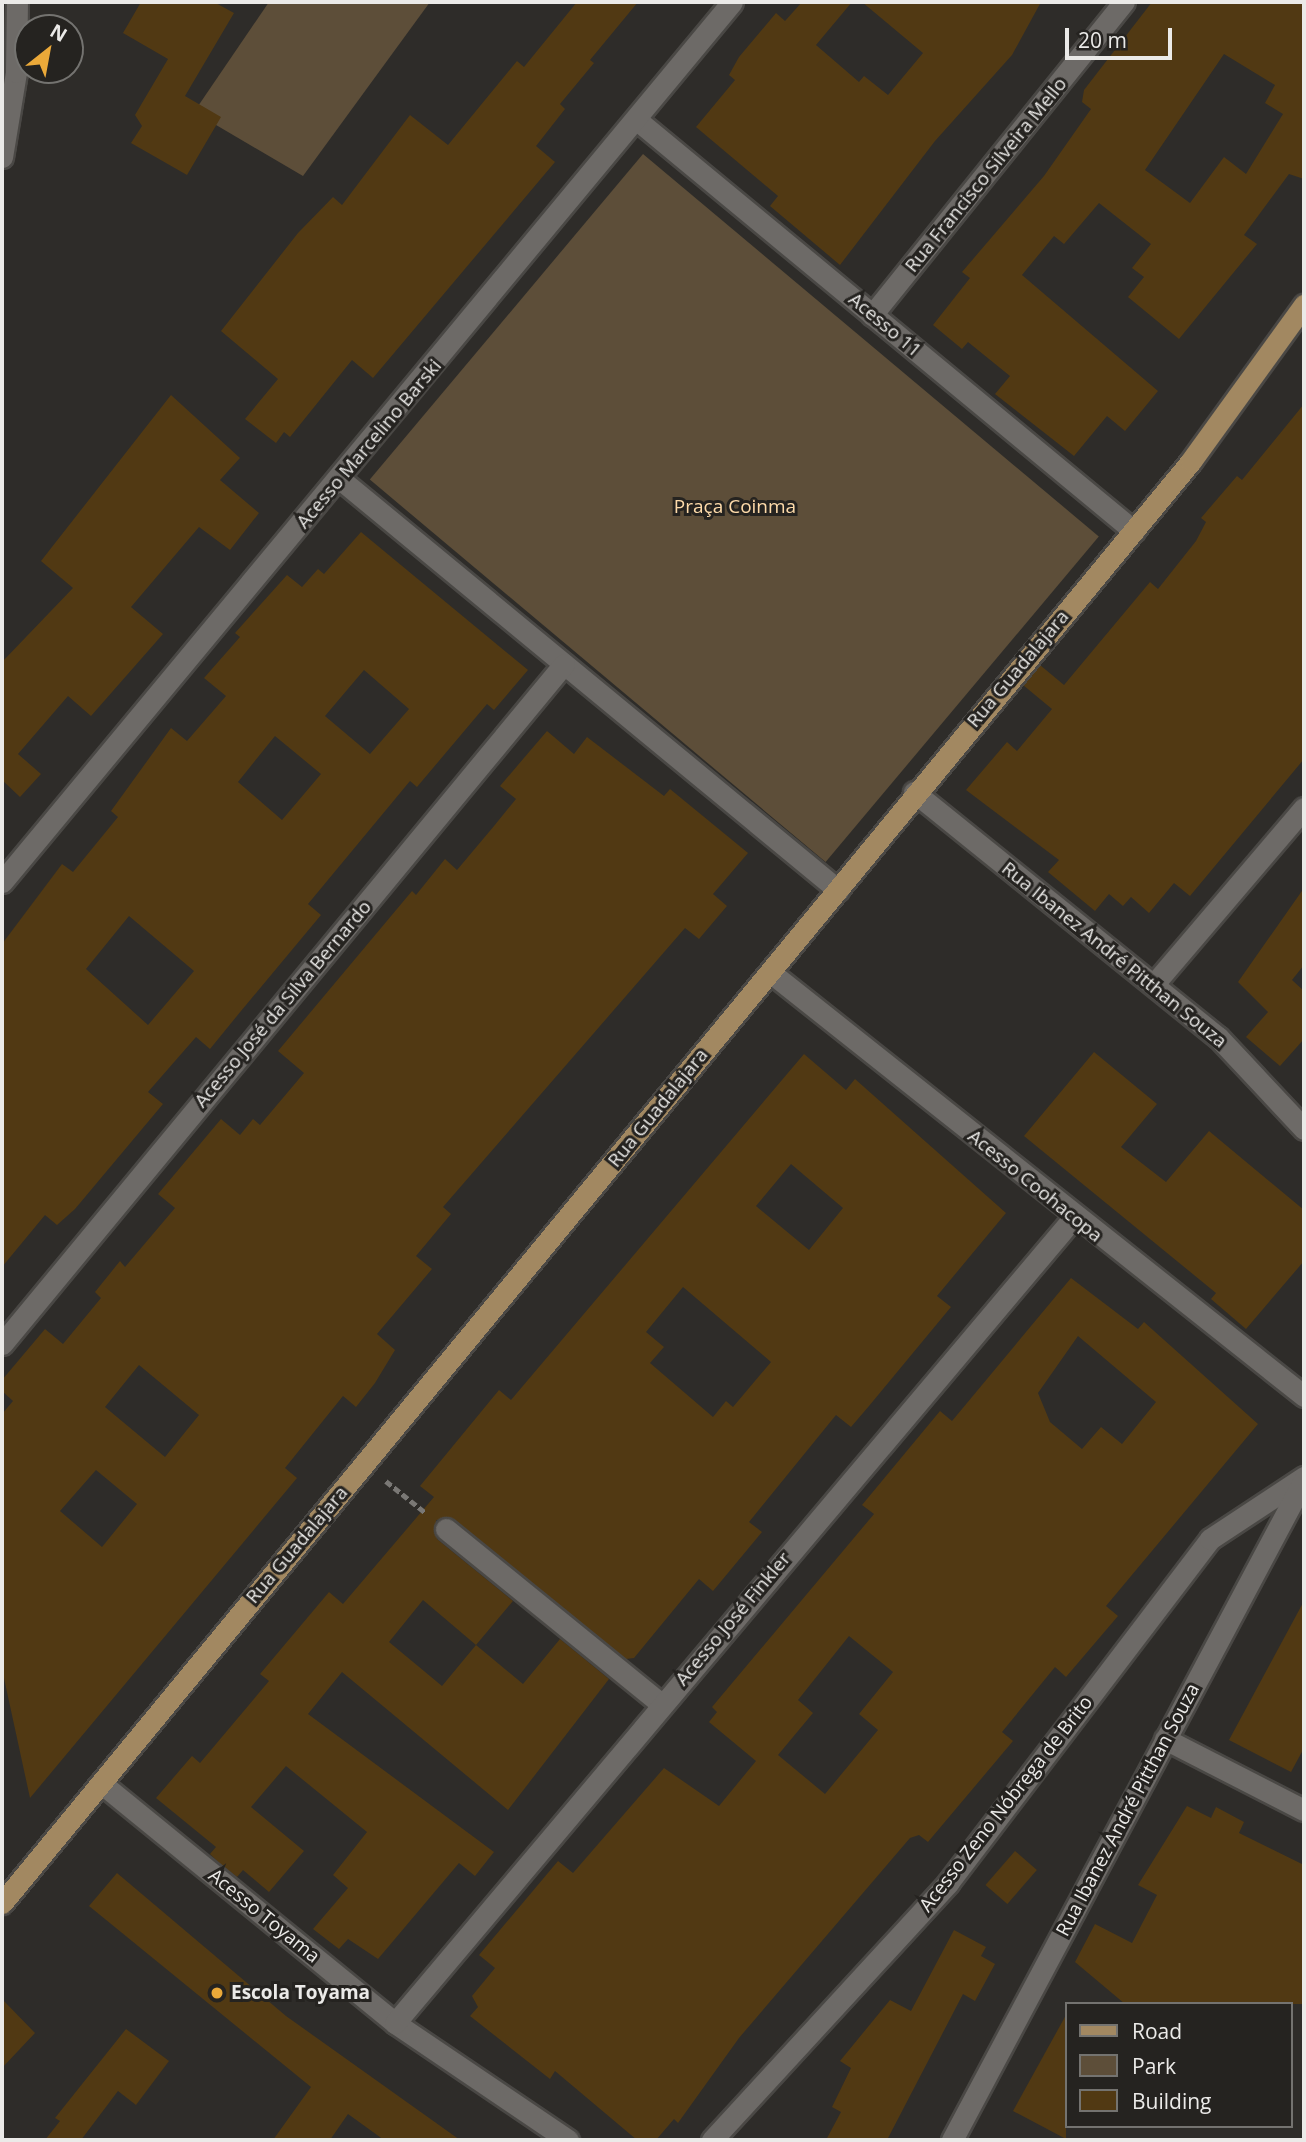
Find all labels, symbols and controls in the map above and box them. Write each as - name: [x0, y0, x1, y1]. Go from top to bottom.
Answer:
- north arrow: [14, 14, 84, 84]
- scale bar: [1068, 14, 1175, 58]
- text: N: [45, 18, 72, 48]
- text: 20 m: [1078, 26, 1127, 54]
- street label: Rua Francisco Silveira Mello: [900, 73, 1072, 277]
- street label: Acesso 11: [844, 288, 926, 362]
- street label: Acesso Marcelino Barski: [292, 355, 446, 533]
- park label: Praça Coinma: [674, 496, 796, 518]
- street label: Rua Guadalajara: [962, 606, 1074, 732]
- street label: Rua Ibanez André Pitthan Souza: [997, 857, 1231, 1053]
- street label: Acesso José da Silva Bernardo: [190, 896, 376, 1112]
- street label: Rua Guadalajara: [603, 1044, 713, 1172]
- street label: Acesso Coohacopa: [963, 1125, 1107, 1247]
- street label: Rua Guadalajara: [241, 1482, 353, 1608]
- street label: Acesso José Finkler: [671, 1548, 795, 1690]
- street label: Rua Ibanez André Pitthan Souza: [1052, 1680, 1204, 1940]
- street label: Acesso Zeno Nóbrega de Brito: [915, 1692, 1097, 1916]
- street label: Acesso Toyama: [204, 1864, 324, 1968]
- place label: Escola Toyama: [231, 1982, 370, 2004]
- marker: Escola Toyama: [209, 1985, 225, 2001]
- legend: [1064, 2002, 1292, 2128]
- text: Road: [1132, 2017, 1182, 2045]
- text: Park: [1132, 2052, 1176, 2080]
- text: Building: [1132, 2087, 1211, 2115]

